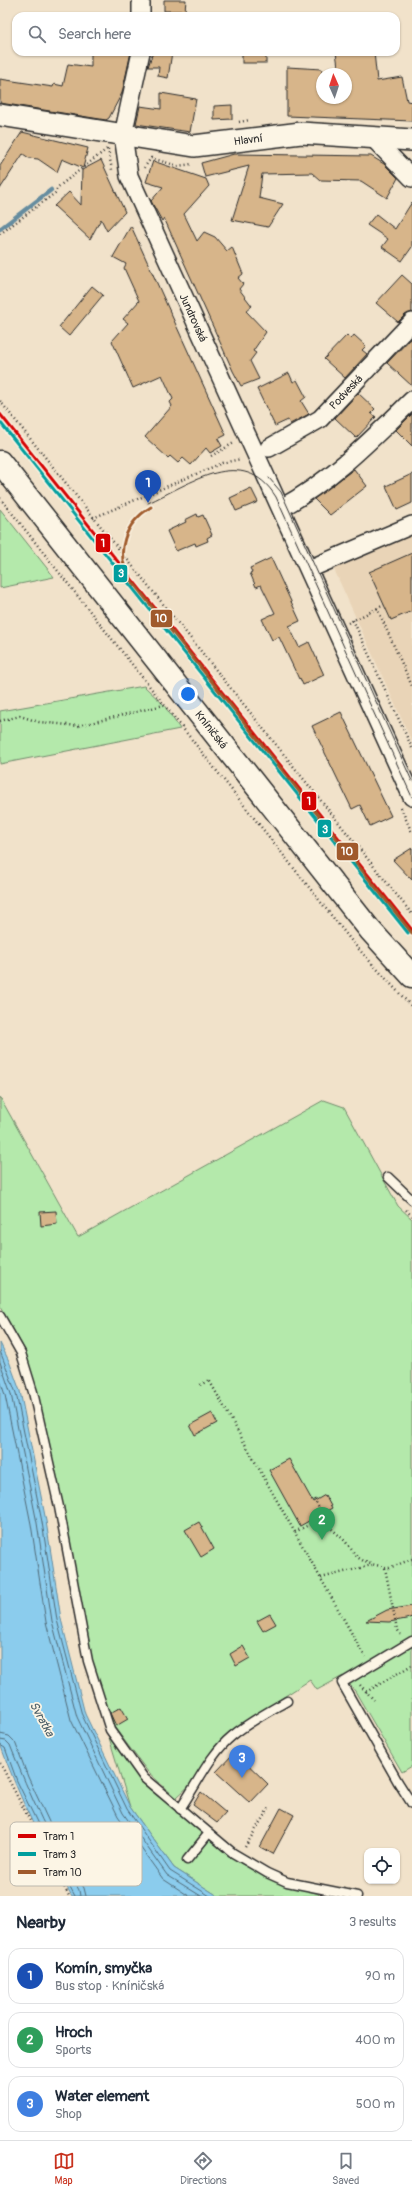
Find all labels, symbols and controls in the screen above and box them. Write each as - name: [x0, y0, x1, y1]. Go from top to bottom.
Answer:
- search box: [12, 12, 400, 56]
- icon: search: [26, 23, 48, 45]
- text: Search here: [58, 25, 131, 44]
- north arrow: [316, 68, 352, 104]
- street label: Hlavní: [233, 132, 263, 148]
- street label: Jundrovská: [176, 292, 210, 344]
- street label: Podveská: [327, 372, 365, 412]
- pin: 1: [135, 470, 161, 503]
- line badge: 1: [95, 533, 111, 553]
- text: 1: [101, 537, 105, 550]
- line badge: 3: [113, 564, 128, 583]
- text: 3: [118, 567, 124, 580]
- line badge: 10: [150, 609, 173, 628]
- text: 10: [155, 612, 167, 625]
- your location: [178, 684, 198, 704]
- street label: Kníničská: [192, 708, 230, 751]
- line badge: 1: [301, 791, 317, 811]
- text: 1: [307, 795, 311, 808]
- line badge: 3: [317, 819, 332, 838]
- text: 3: [322, 823, 328, 836]
- line badge: 10: [336, 842, 359, 861]
- text: 10: [341, 845, 353, 858]
- pin: 2: [309, 1507, 335, 1540]
- water label: Svratka: [26, 1699, 58, 1740]
- pin: 3: [229, 1745, 255, 1778]
- legend: [10, 1822, 142, 1886]
- text: Tram 1: [43, 1830, 74, 1843]
- text: Tram 3: [43, 1848, 76, 1861]
- map controls: [364, 1848, 400, 1884]
- button: locate: [364, 1848, 400, 1884]
- text: Tram 10: [43, 1866, 82, 1879]
- text: Nearby: [16, 1912, 65, 1933]
- text: 3 results: [349, 1914, 396, 1930]
- text: Komín, smyčka: [55, 1959, 152, 1978]
- text: 1: [27, 1968, 33, 1984]
- text: 90 m: [365, 1968, 395, 1984]
- text: Bus stop · Kníničská: [55, 1978, 164, 1994]
- text: Hroch: [55, 2023, 92, 2042]
- text: 2: [26, 2032, 34, 2048]
- text: 400 m: [355, 2032, 395, 2048]
- text: Sports: [55, 2042, 91, 2058]
- text: Water element: [55, 2087, 149, 2106]
- text: 3: [26, 2096, 34, 2112]
- text: 500 m: [356, 2096, 395, 2112]
- text: Shop: [55, 2106, 82, 2122]
- tab: Map: [53, 2150, 75, 2187]
- tab: Directions: [180, 2150, 227, 2187]
- tab: Saved: [332, 2150, 359, 2187]

